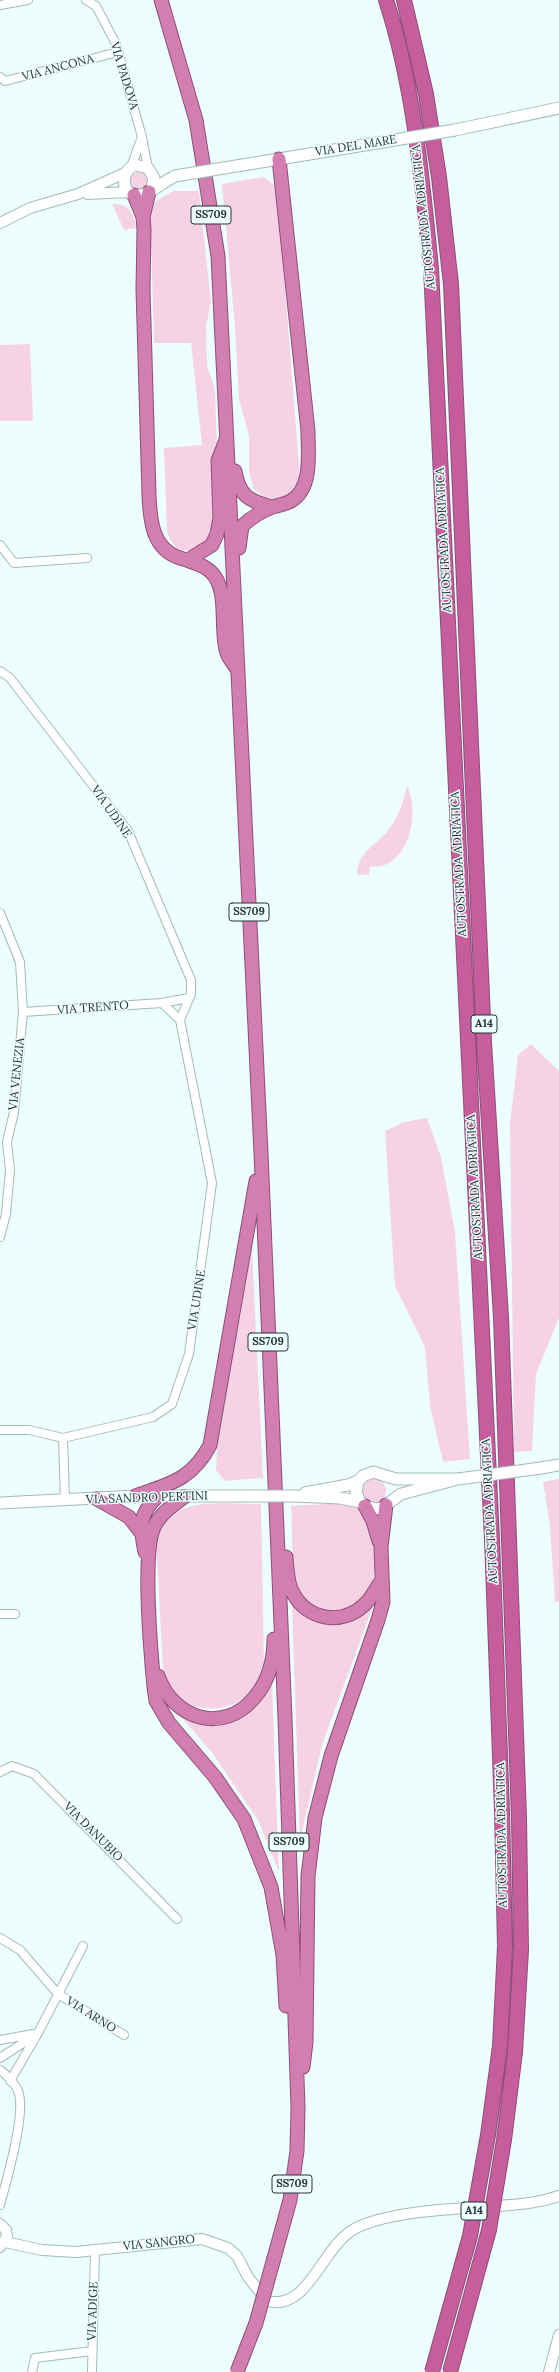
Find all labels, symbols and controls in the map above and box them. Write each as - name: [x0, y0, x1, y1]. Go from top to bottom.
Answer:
- street label: VIA PADOVA: [107, 40, 141, 112]
- street label: VIA ANCONA: [21, 52, 95, 84]
- street label: VIA DEL MARE: [314, 132, 398, 160]
- street label: AUTOSTRADA ADRIATICA: [409, 144, 439, 290]
- road number: SS709: [191, 206, 231, 224]
- street label: AUTOSTRADA ADRIATICA: [433, 467, 455, 613]
- street label: VIA UDINE: [88, 783, 134, 841]
- street label: AUTOSTRADA ADRIATICA: [448, 791, 470, 937]
- road number: SS709: [229, 903, 269, 921]
- street label: VIA TRENTO: [57, 998, 129, 1018]
- road number: A14: [471, 1015, 497, 1033]
- street label: VIA VENEZIA: [6, 1037, 28, 1111]
- street label: AUTOSTRADA ADRIATICA: [464, 1114, 486, 1260]
- street label: VIA UDINE: [185, 1269, 209, 1331]
- road number: SS709: [248, 1333, 288, 1351]
- street label: AUTOSTRADA ADRIATICA: [479, 1438, 501, 1584]
- street label: VIA SANDRO PERTINI: [86, 1489, 208, 1507]
- street label: AUTOSTRADA ADRIATICA: [494, 1762, 510, 1908]
- street label: VIA DANUBIO: [60, 1799, 126, 1865]
- road number: SS709: [269, 1833, 309, 1851]
- street label: VIA ARNO: [63, 1994, 119, 2036]
- road number: SS709: [272, 2175, 312, 2193]
- road number: A14: [461, 2202, 487, 2220]
- street label: VIA SANGRO: [122, 2232, 196, 2254]
- street label: VIA ADIGE: [85, 2281, 101, 2341]

